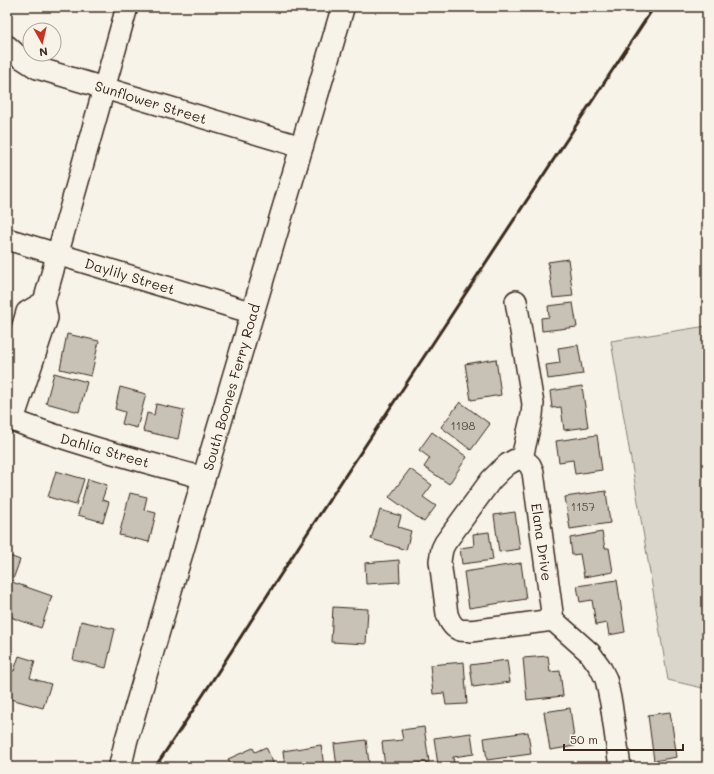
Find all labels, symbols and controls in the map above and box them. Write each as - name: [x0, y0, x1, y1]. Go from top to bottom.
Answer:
- north arrow: [22, 22, 62, 62]
- text: N: [38, 44, 49, 60]
- street label: Sunflower Street: [93, 76, 209, 128]
- street label: Daylily Street: [83, 253, 177, 299]
- street label: South Boones Ferry Road: [198, 301, 264, 473]
- house number: 1198: [450, 417, 476, 433]
- street label: Dahlia Street: [58, 428, 152, 472]
- house number: 1157: [571, 498, 596, 514]
- street label: Elana Drive: [527, 502, 557, 582]
- scale bar: [564, 726, 683, 752]
- text: 50 m: [570, 731, 598, 747]

